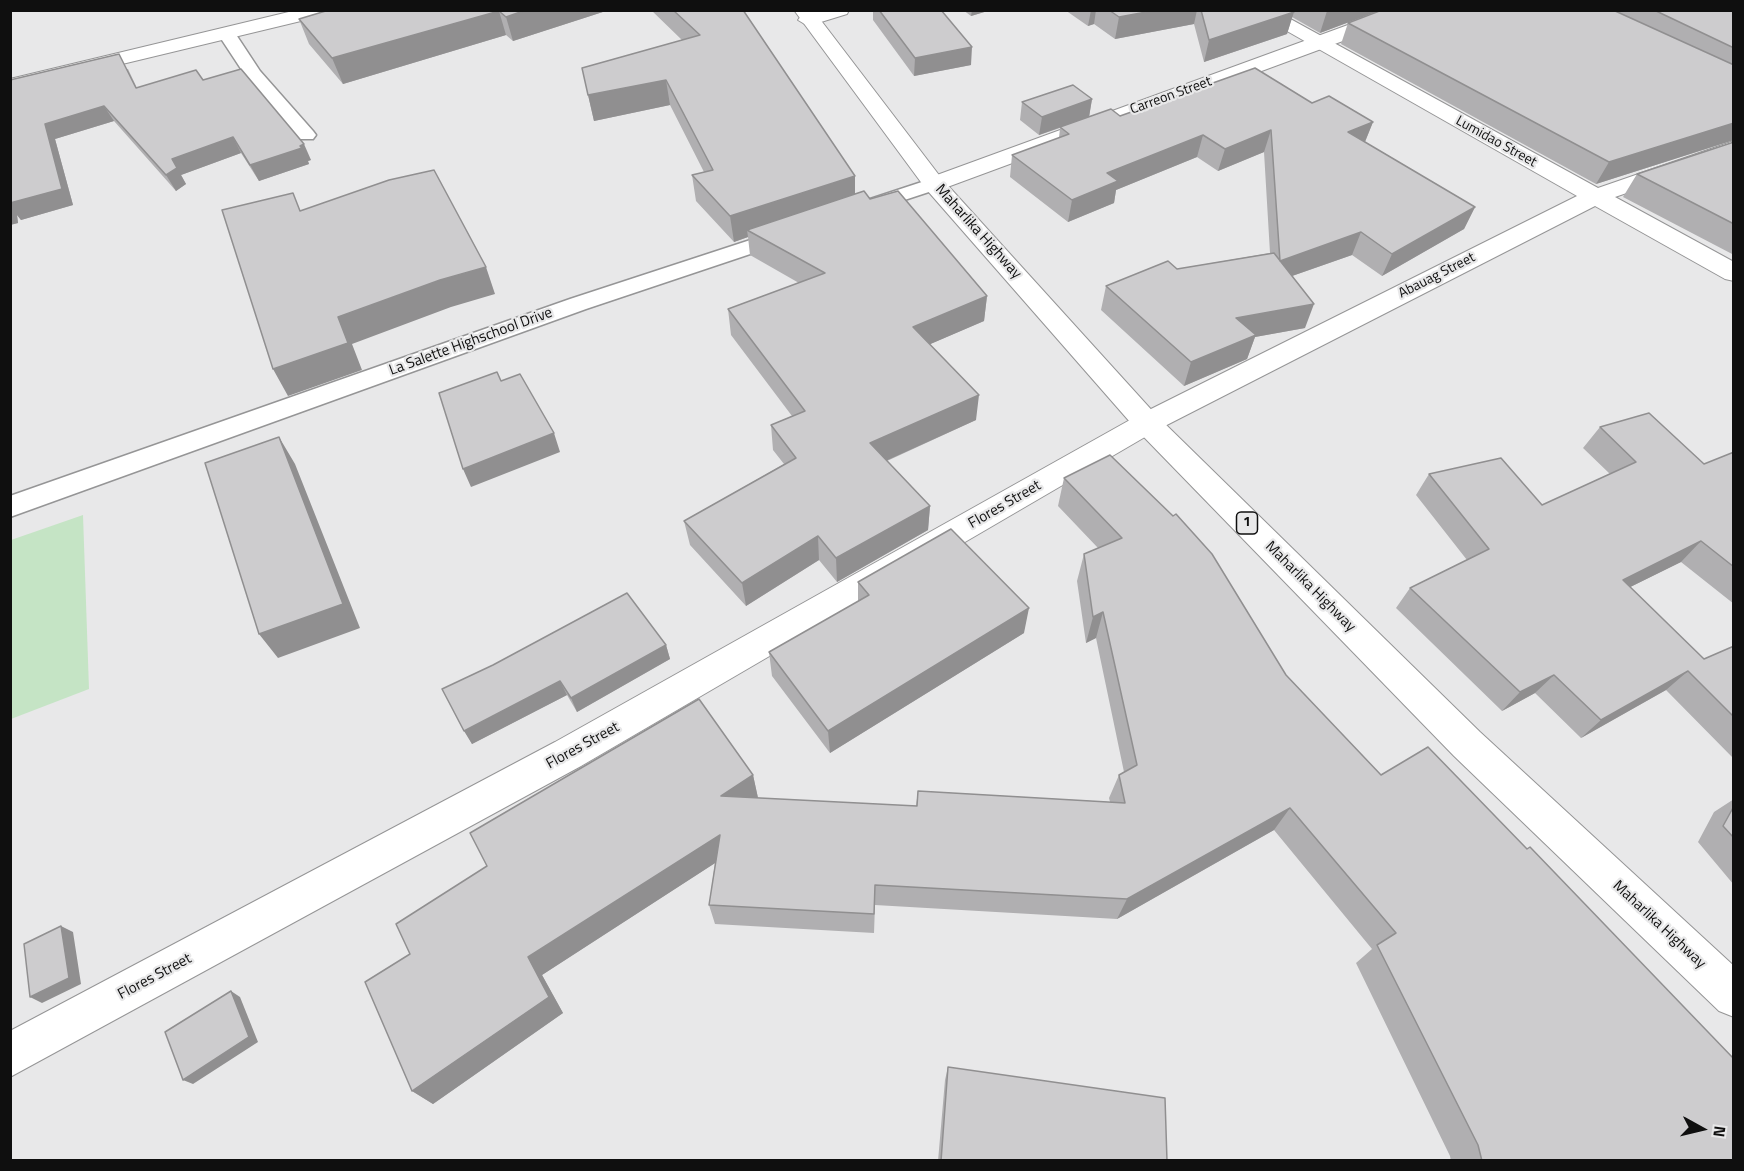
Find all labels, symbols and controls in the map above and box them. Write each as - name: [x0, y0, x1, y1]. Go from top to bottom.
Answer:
- street label: Carreon Street: [1128, 74, 1214, 118]
- street label: Lumidao Street: [1453, 113, 1539, 171]
- street label: Maharlika Highway: [931, 181, 1025, 283]
- street label: Abauag Street: [1396, 250, 1478, 302]
- street label: La Salette Highschool Drive: [387, 304, 555, 380]
- street label: Flores Street: [965, 477, 1045, 533]
- road number: 1: [1236, 512, 1258, 534]
- street label: Maharlika Highway: [1261, 538, 1359, 636]
- street label: Flores Street: [543, 719, 623, 773]
- street label: Maharlika Highway: [1609, 877, 1709, 973]
- street label: Flores Street: [115, 950, 195, 1004]
- north arrow: [1672, 1099, 1732, 1159]
- text: N: [1707, 1124, 1732, 1139]

